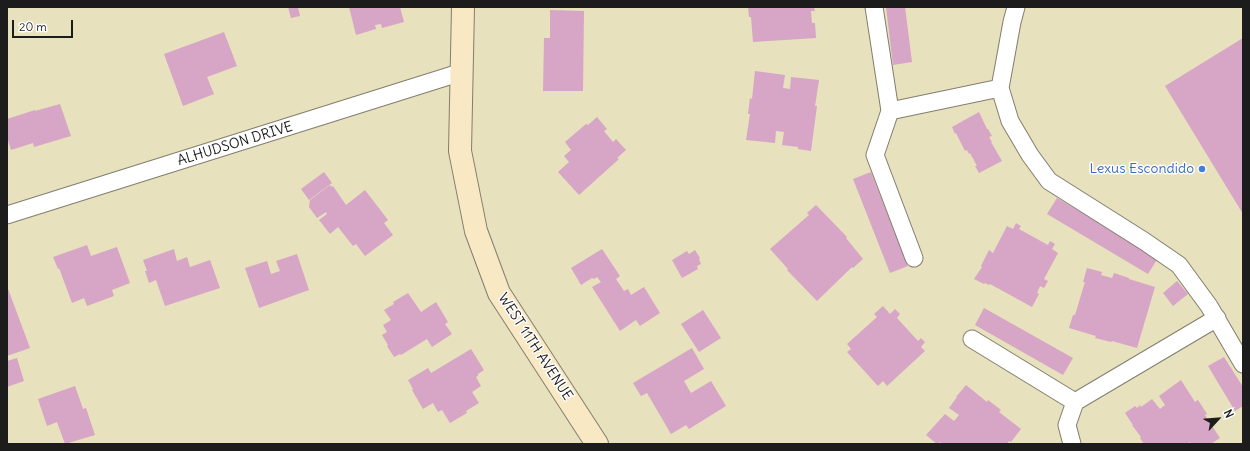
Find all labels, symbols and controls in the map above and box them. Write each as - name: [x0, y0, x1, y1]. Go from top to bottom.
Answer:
- scale bar: [14, 12, 75, 38]
- text: 20 m: [19, 19, 47, 34]
- street label: ALHUDSON DRIVE: [175, 118, 295, 170]
- place label: Lexus Escondido: [1090, 161, 1194, 177]
- marker: Lexus Escondido: [1197, 164, 1207, 174]
- street label: WEST 11TH AVENUE: [494, 290, 576, 404]
- north arrow: [1198, 399, 1238, 439]
- text: N: [1221, 407, 1237, 420]

